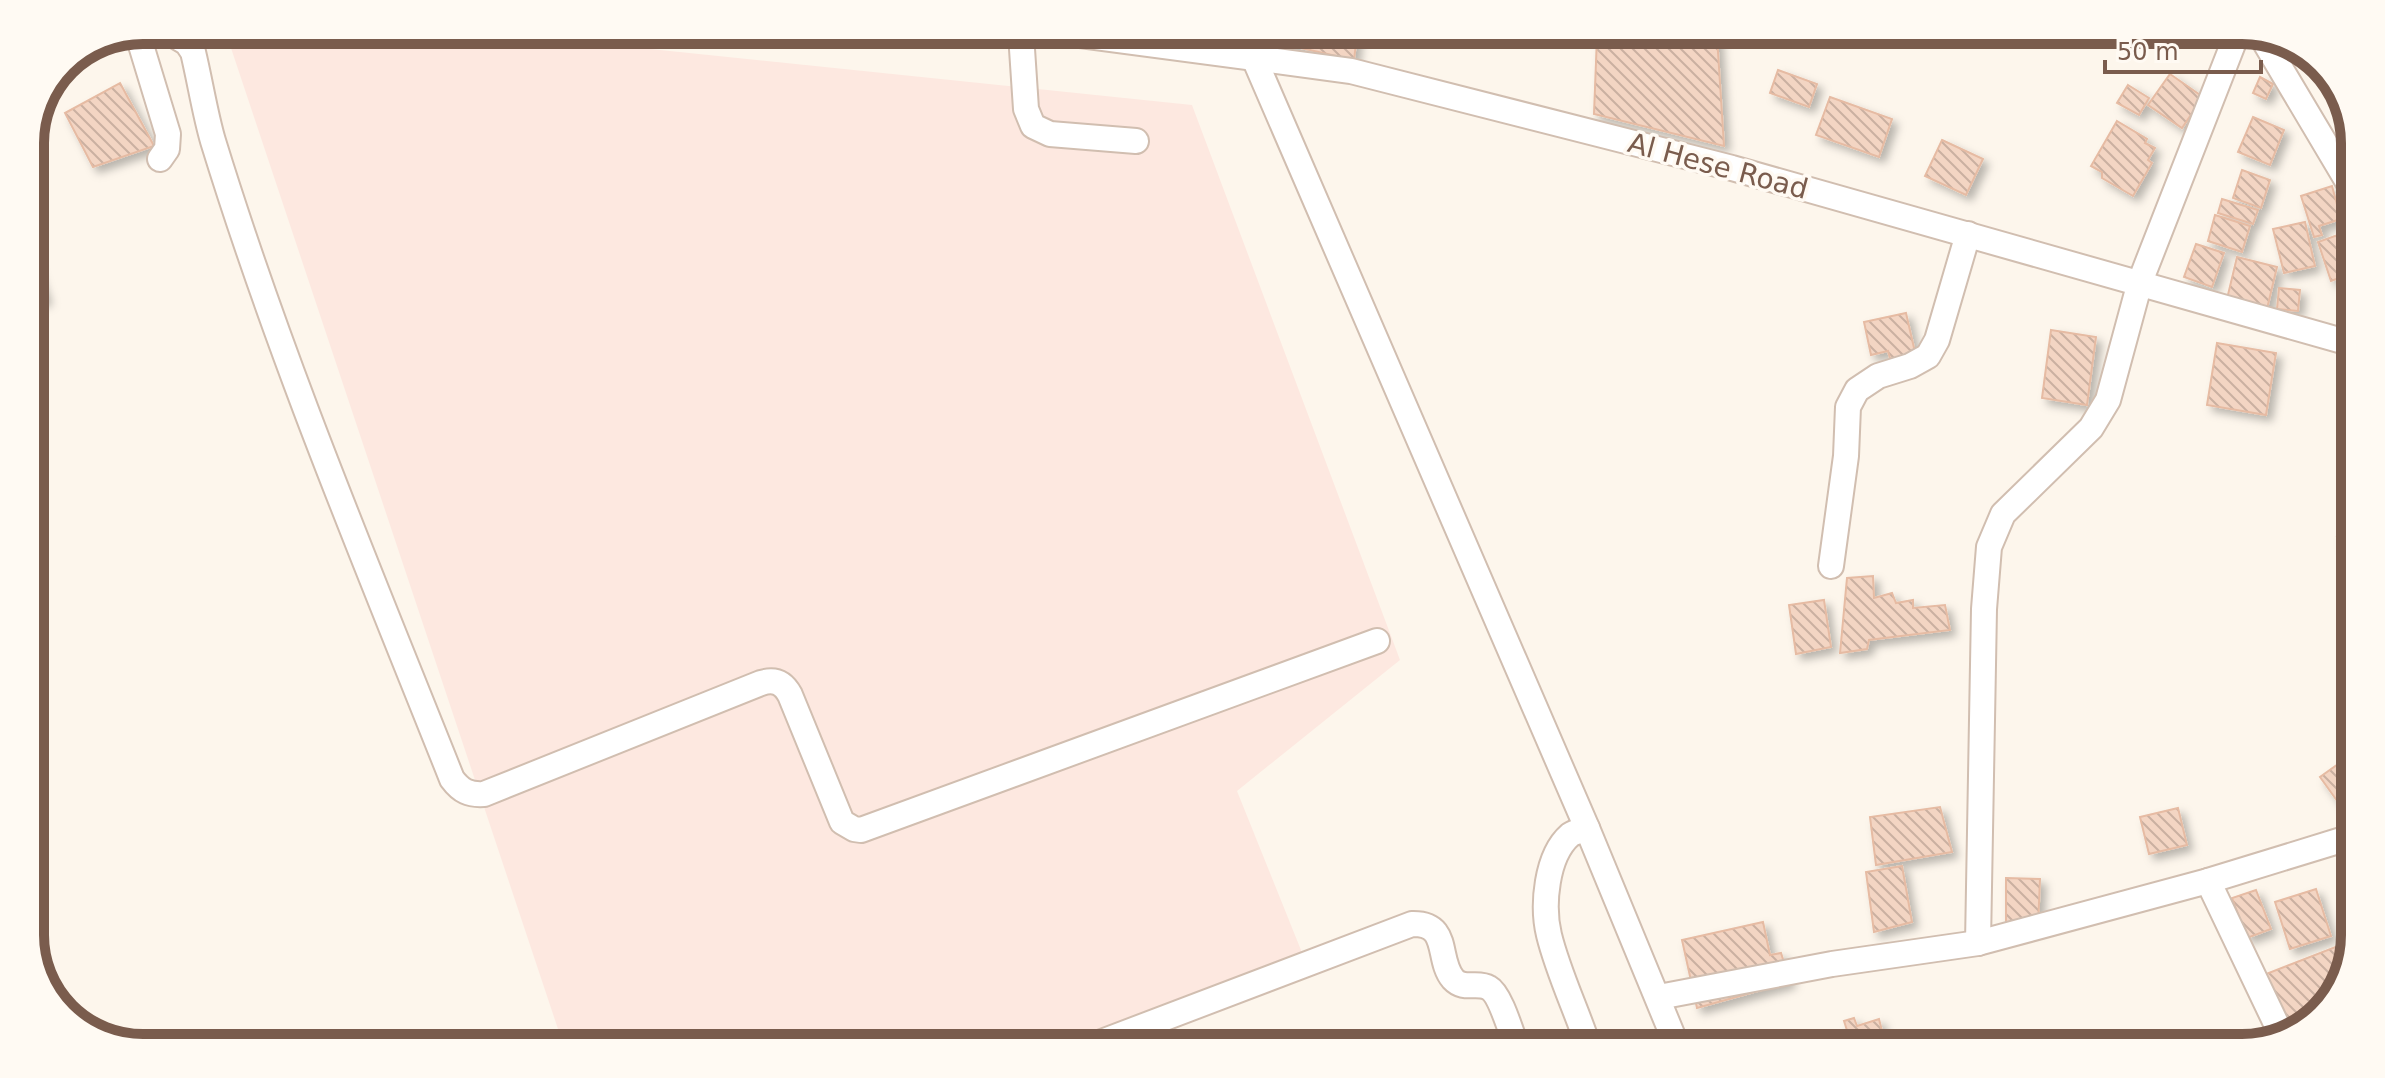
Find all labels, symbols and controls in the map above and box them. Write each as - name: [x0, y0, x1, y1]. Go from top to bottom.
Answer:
- scale bar: [2105, 24, 2261, 74]
- text: 50 m: [2117, 38, 2179, 66]
- street label: Al Hese Road: [1624, 126, 1812, 206]

